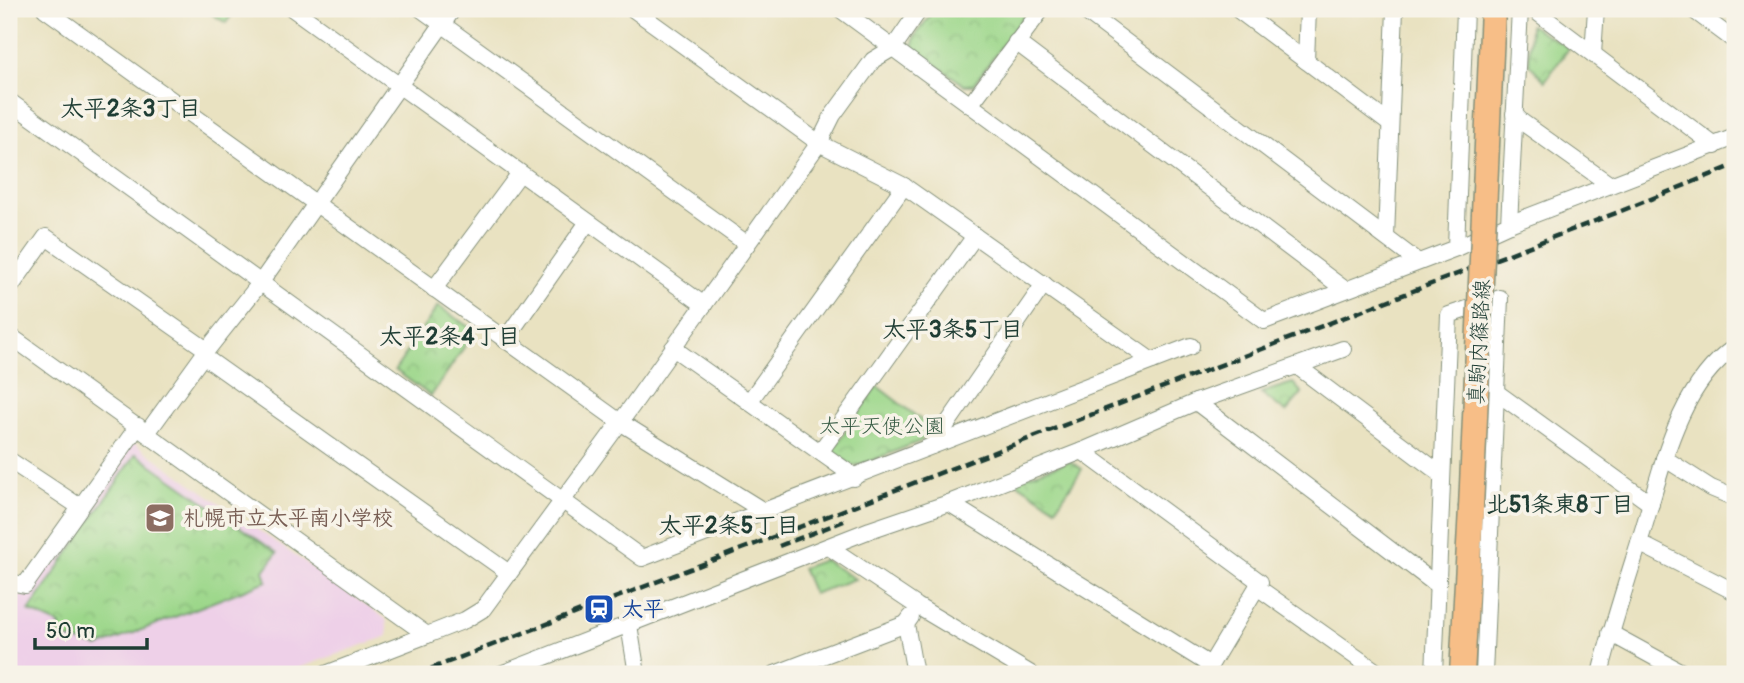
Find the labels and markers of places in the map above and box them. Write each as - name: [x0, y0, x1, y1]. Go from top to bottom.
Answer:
- school or university icon: 札幌市立太平南小学校: [143, 501, 177, 535]
- place label: 札幌市立太平南小学校: [183, 505, 393, 532]
- station icon: 太平: [582, 592, 616, 626]
- place label: 太平: [622, 596, 664, 623]

